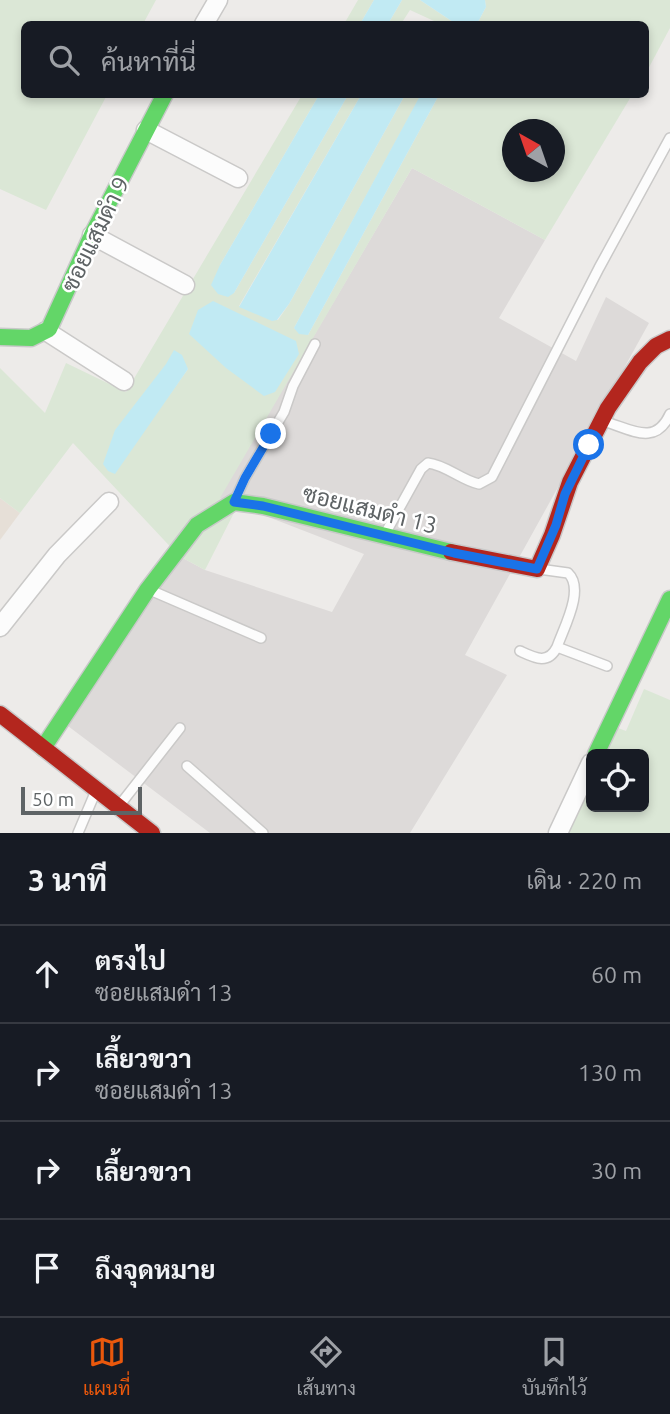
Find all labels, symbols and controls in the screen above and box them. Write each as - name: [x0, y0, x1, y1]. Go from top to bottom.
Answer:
- search box: [21, 21, 649, 98]
- icon: search: [45, 41, 83, 79]
- text: ค้นหาที่นี่: [101, 47, 196, 76]
- north arrow: [502, 119, 565, 182]
- street label: ซอยแสมดำ 9: [56, 172, 134, 295]
- route end: [255, 418, 286, 449]
- route start: [573, 429, 604, 460]
- street label: ซอยแสมดำ 13: [300, 479, 440, 538]
- map controls: [586, 749, 649, 812]
- button: locate: [586, 749, 649, 812]
- scale bar: [21, 784, 142, 816]
- text: 50 m: [32, 788, 74, 810]
- text: 3 นาที: [28, 863, 107, 897]
- text: เดิน · 220 m: [526, 868, 642, 893]
- text: ตรงไป: [95, 946, 166, 975]
- icon: ahead: [28, 955, 66, 993]
- text: 60 m: [591, 962, 642, 987]
- text: ซอยแสมดำ 13: [95, 980, 233, 1005]
- text: เลี้ยวขวา: [95, 1044, 192, 1073]
- icon: right: [28, 1053, 66, 1091]
- text: 130 m: [578, 1060, 642, 1085]
- text: ซอยแสมดำ 13: [95, 1078, 233, 1103]
- icon: right: [28, 1151, 66, 1189]
- text: เลี้ยวขวา: [95, 1157, 192, 1186]
- text: 30 m: [591, 1158, 642, 1183]
- icon: arrive: [28, 1249, 66, 1287]
- text: ถึงจุดหมาย: [95, 1255, 216, 1284]
- tab: แผนที่: [83, 1333, 130, 1399]
- tab: เส้นทาง: [297, 1333, 356, 1399]
- tab: บันทึกไว้: [522, 1333, 587, 1399]

